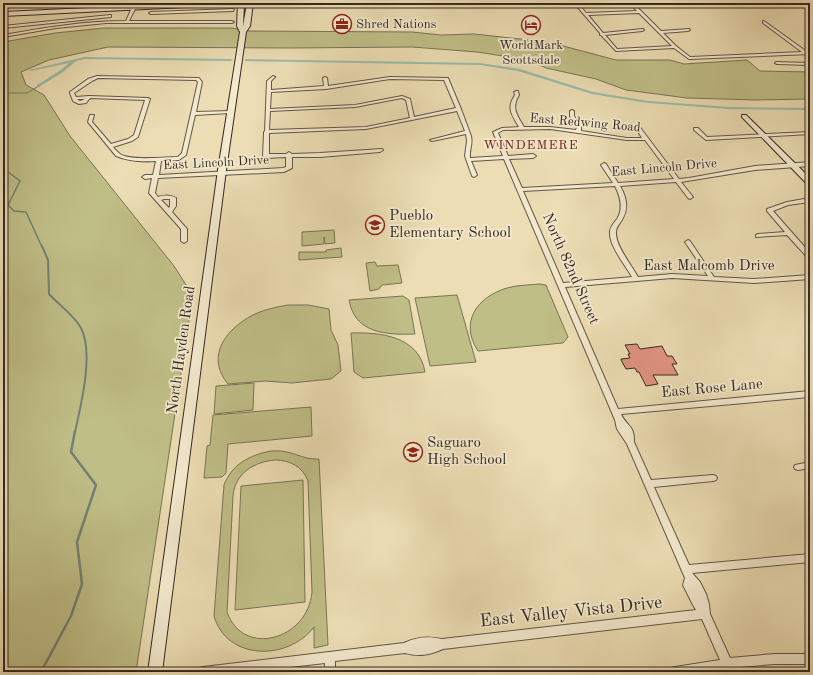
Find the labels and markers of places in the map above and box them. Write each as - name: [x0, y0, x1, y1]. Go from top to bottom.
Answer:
- office icon: Shred Nations: [331, 13, 353, 35]
- hotel icon: WorldMark Scottsdale: [520, 14, 542, 36]
- place label: Shred Nations: [356, 18, 437, 31]
- place label: WorldMark Scottsdale: [499, 39, 563, 67]
- place label: Pueblo Elementary School: [389, 209, 511, 241]
- school or university icon: Pueblo Elementary School: [364, 214, 386, 236]
- place label: Saguaro High School: [427, 436, 506, 468]
- school or university icon: Saguaro High School: [402, 441, 424, 463]

